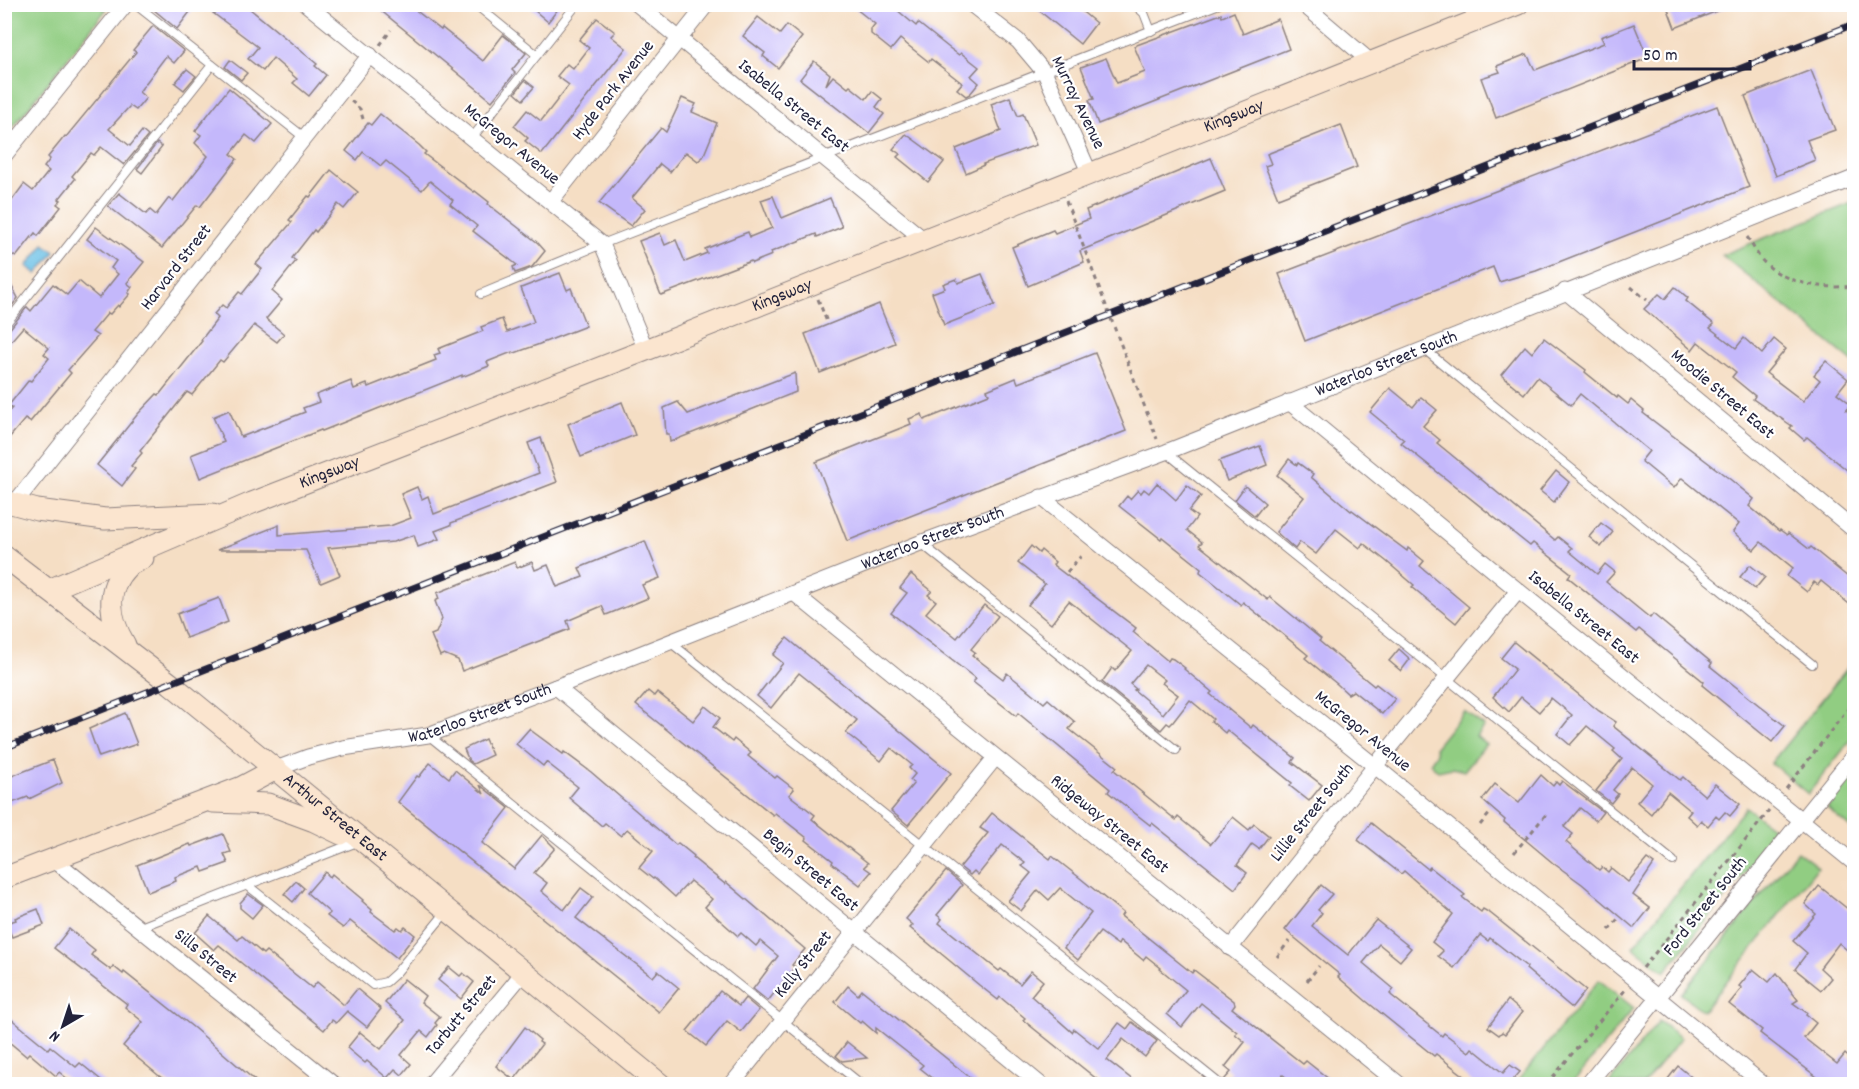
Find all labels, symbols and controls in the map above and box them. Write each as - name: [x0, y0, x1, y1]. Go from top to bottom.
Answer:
- scale bar: [1634, 33, 1750, 71]
- street label: Hyde Park Avenue: [567, 36, 661, 146]
- text: 50 m: [1643, 44, 1678, 69]
- street label: Murray Avenue: [1044, 52, 1110, 154]
- street label: Isabella Street East: [732, 54, 854, 160]
- street label: Kingsway: [1200, 93, 1268, 140]
- street label: McGregor Avenue: [458, 98, 565, 192]
- street label: Harvard Street: [135, 219, 219, 316]
- street label: Kingsway: [748, 273, 817, 319]
- street label: Waterloo Street South: [1312, 325, 1461, 404]
- street label: Moodie Street East: [1665, 344, 1780, 446]
- street label: Kingsway: [296, 450, 364, 496]
- street label: Waterloo Street South: [858, 500, 1008, 577]
- street label: Isabella Street East: [1522, 565, 1644, 671]
- street label: Waterloo Street South: [406, 677, 555, 750]
- street label: McGregor Avenue: [1309, 685, 1416, 779]
- street label: Lillie Street South: [1265, 758, 1361, 868]
- street label: Arthur Street East: [277, 768, 393, 869]
- street label: Ridgeway Street East: [1044, 769, 1174, 881]
- street label: Begin Street East: [756, 823, 864, 919]
- street label: Ford Street South: [1658, 852, 1754, 962]
- street label: Sills Street: [168, 924, 242, 991]
- street label: Kelly Street: [769, 926, 839, 1004]
- street label: Tarbutt Street: [421, 970, 504, 1062]
- north arrow: [33, 996, 93, 1056]
- text: N: [45, 1024, 65, 1047]

